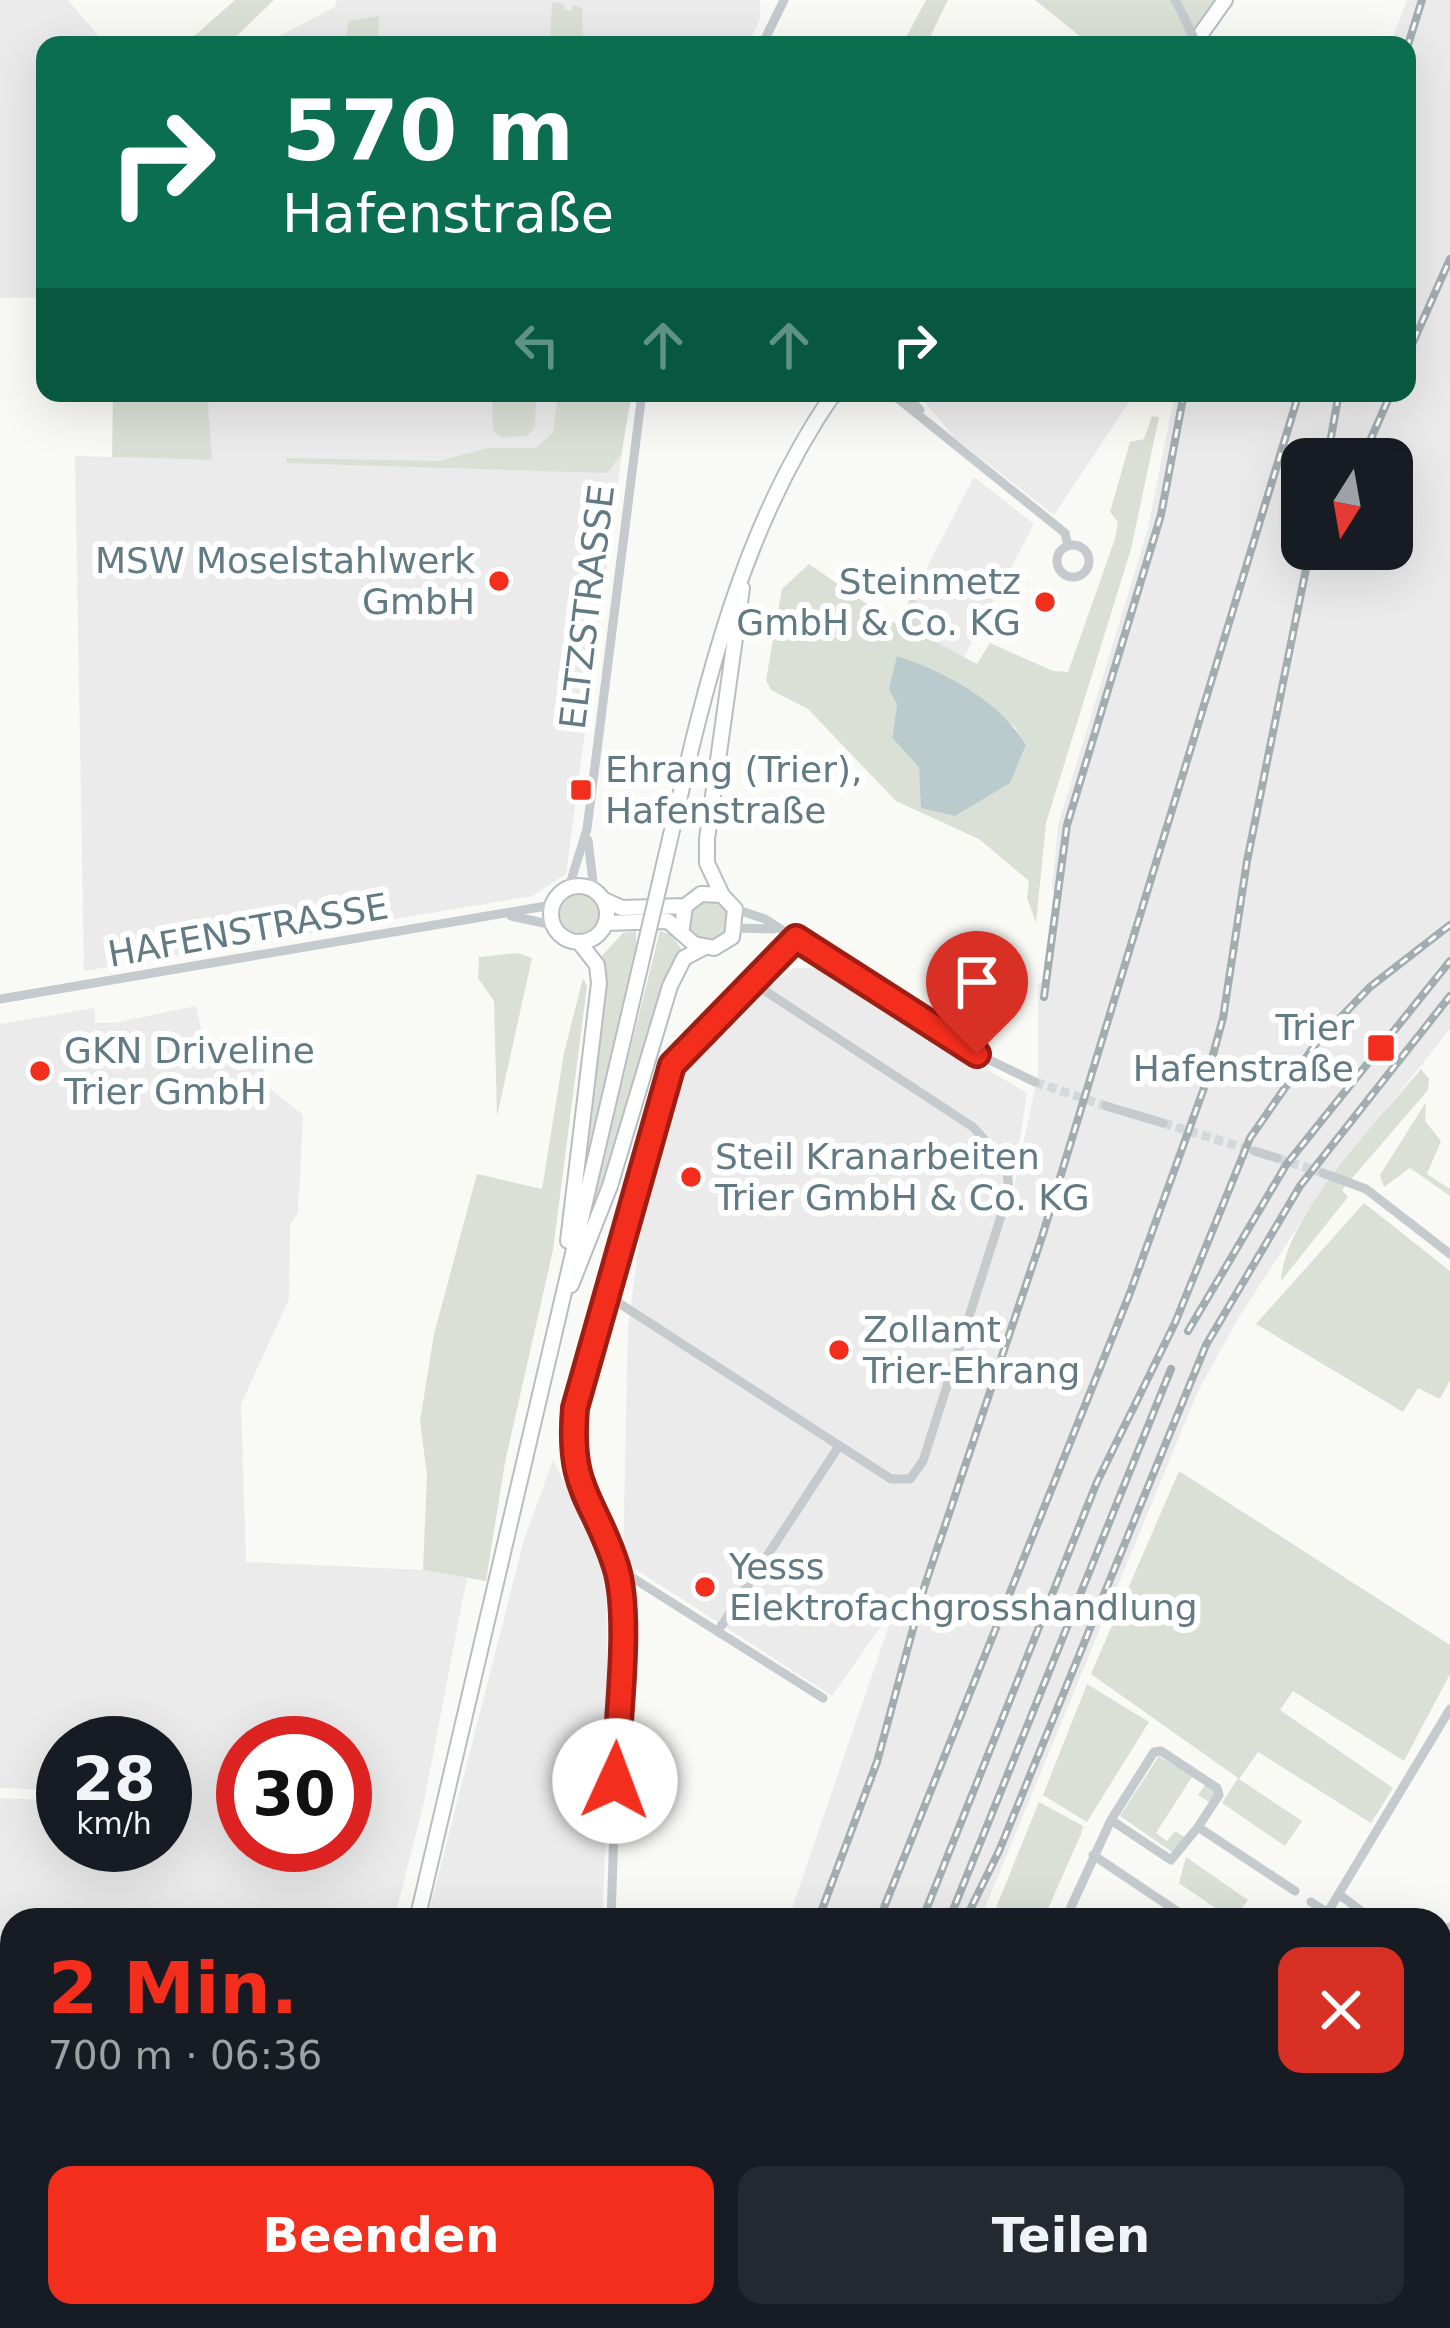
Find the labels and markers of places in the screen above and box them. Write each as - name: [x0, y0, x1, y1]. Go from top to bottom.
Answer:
- place label: MSW Moselstahlwerk GmbH: [95, 540, 475, 622]
- place label: Steinmetz GmbH & Co. KG: [736, 561, 1021, 643]
- marker: MSW Moselstahlwerk GmbH: [486, 568, 512, 594]
- marker: Steinmetz GmbH & Co. KG: [1032, 589, 1058, 615]
- place label: Ehrang (Trier), Hafenstraße: [605, 749, 863, 831]
- marker: Ehrang (Trier), Hafenstraße: [568, 777, 594, 803]
- pin: [926, 931, 1028, 1054]
- place label: Trier Hafenstraße: [1133, 1007, 1354, 1089]
- place label: GKN Driveline Trier GmbH: [63, 1030, 315, 1112]
- marker: Trier Hafenstraße: [1365, 1032, 1397, 1064]
- marker: GKN Driveline Trier GmbH: [27, 1058, 53, 1084]
- place label: Steil Kranarbeiten Trier GmbH & Co. KG: [714, 1136, 1090, 1218]
- marker: Steil Kranarbeiten Trier GmbH & Co. KG: [678, 1164, 704, 1190]
- place label: Zollamt Trier-Ehrang: [862, 1309, 1080, 1391]
- marker: Zollamt Trier-Ehrang: [826, 1337, 852, 1363]
- place label: Yesss Elektrofachgrosshandlung: [728, 1546, 1198, 1628]
- marker: Yesss Elektrofachgrosshandlung: [692, 1574, 718, 1600]

